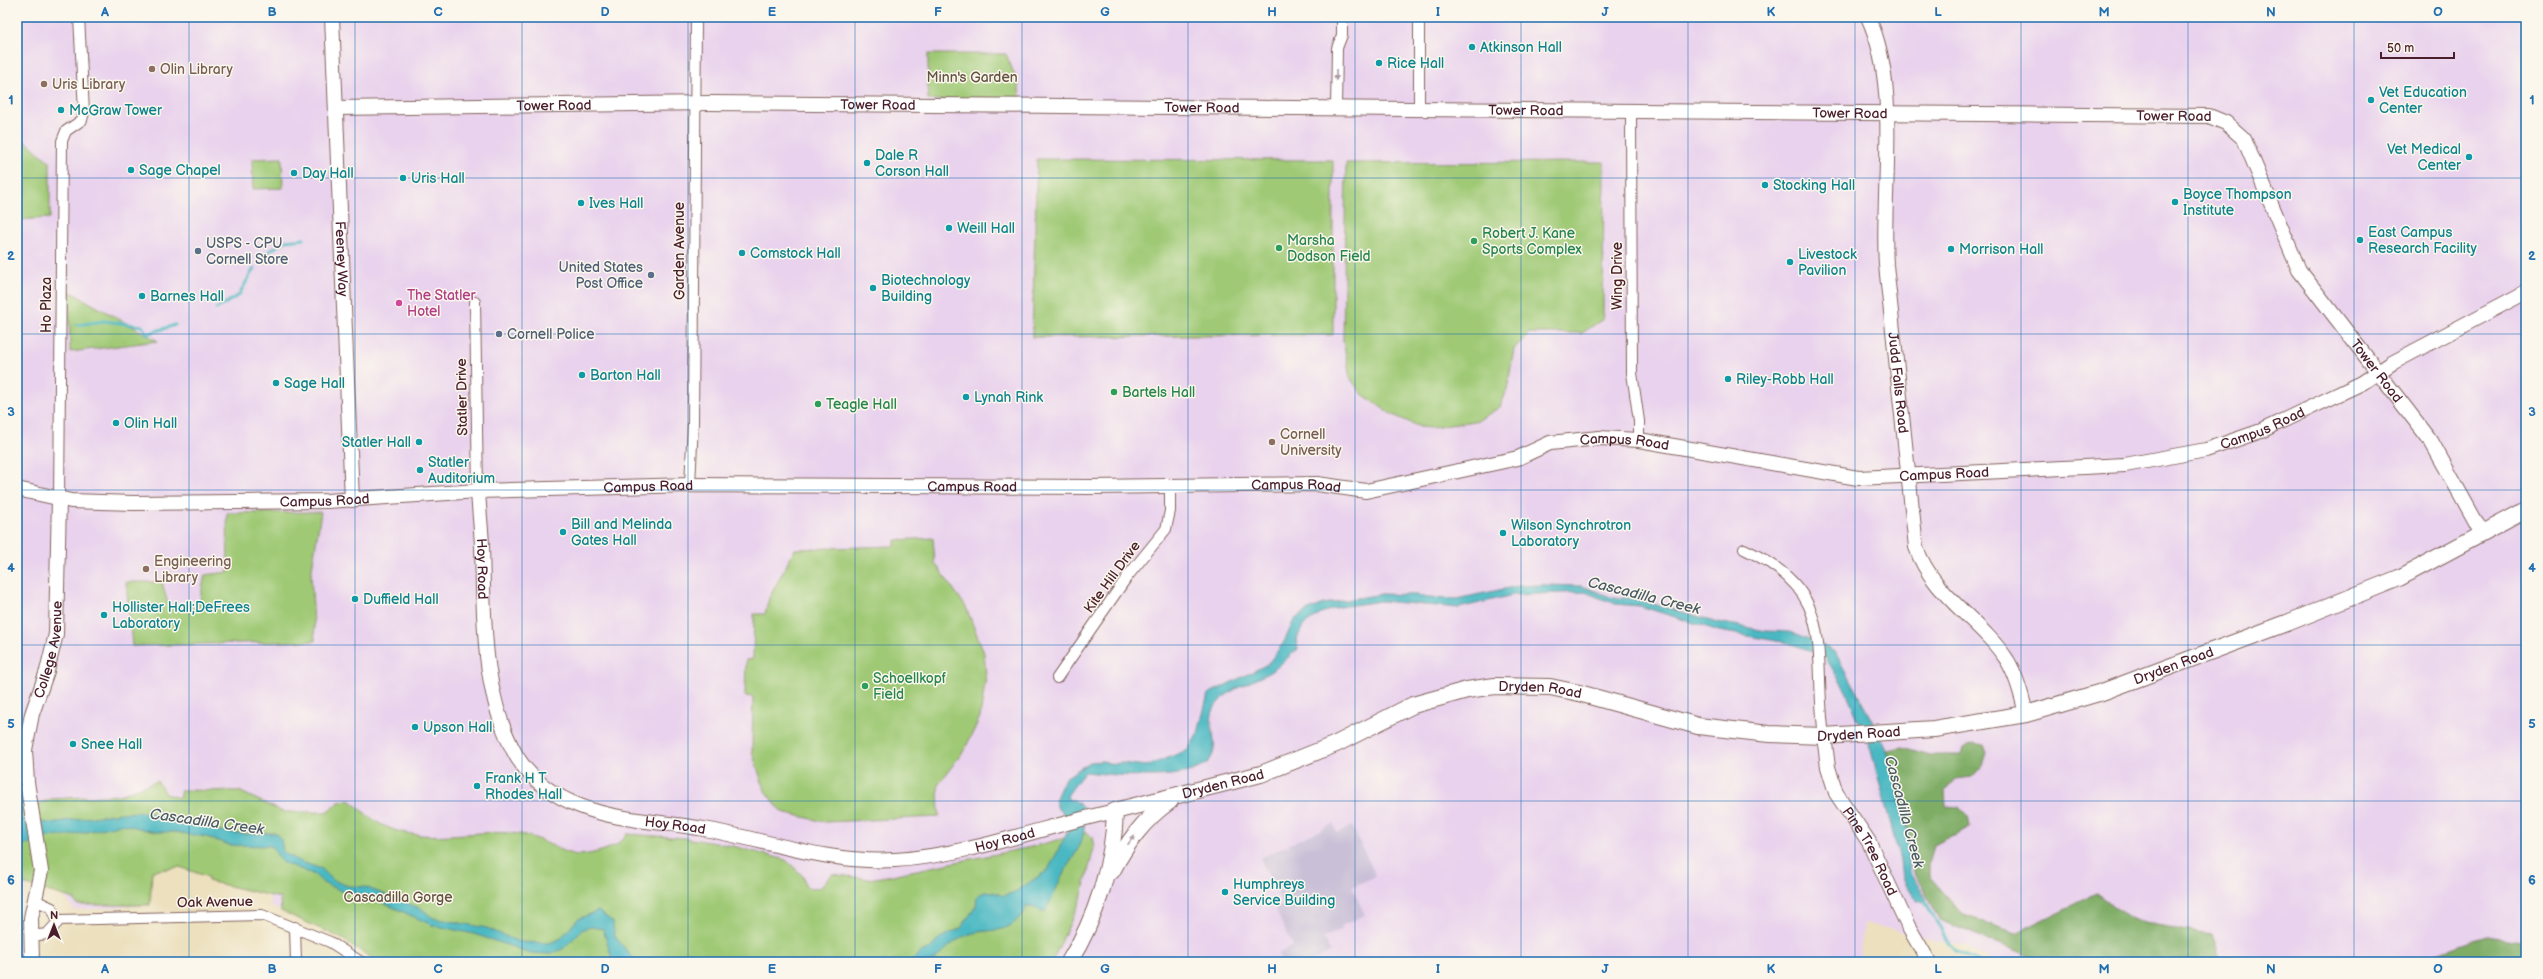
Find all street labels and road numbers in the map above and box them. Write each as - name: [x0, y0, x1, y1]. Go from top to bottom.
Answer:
- street label: Tower Road: [516, 96, 592, 114]
- street label: Tower Road: [840, 96, 916, 113]
- street label: Tower Road: [1164, 98, 1240, 116]
- street label: Tower Road: [1488, 101, 1564, 119]
- street label: Tower Road: [1812, 104, 1888, 122]
- street label: Tower Road: [2136, 107, 2212, 125]
- street label: Garden Avenue: [671, 202, 688, 300]
- street label: Feeney Way: [332, 221, 352, 298]
- street label: Wing Drive: [1609, 242, 1626, 310]
- street label: Ho Plaza: [38, 277, 55, 333]
- street label: Judd Falls Road: [1885, 331, 1912, 434]
- street label: Tower Road: [2347, 336, 2407, 406]
- street label: Statler Drive: [453, 358, 471, 436]
- street label: Campus Road: [2218, 403, 2307, 453]
- street label: Campus Road: [1579, 429, 1670, 454]
- street label: Campus Road: [1899, 463, 1989, 484]
- street label: Campus Road: [1251, 475, 1342, 496]
- street label: Campus Road: [603, 476, 693, 496]
- street label: Campus Road: [927, 478, 1017, 495]
- street label: Campus Road: [280, 490, 370, 510]
- street label: Hoy Road: [473, 538, 492, 600]
- street label: Kite Hill Drive: [1080, 538, 1144, 616]
- street label: College Avenue: [30, 601, 65, 700]
- street label: Dryden Road: [2131, 643, 2216, 688]
- street label: Dryden Road: [1498, 678, 1583, 702]
- street label: Dryden Road: [1817, 723, 1901, 745]
- street label: Dryden Road: [1180, 765, 1266, 802]
- street label: Pine Tree Road: [1839, 803, 1901, 898]
- street label: Hoy Road: [644, 813, 707, 838]
- street label: Hoy Road: [973, 824, 1037, 856]
- street label: Oak Avenue: [177, 893, 253, 911]

